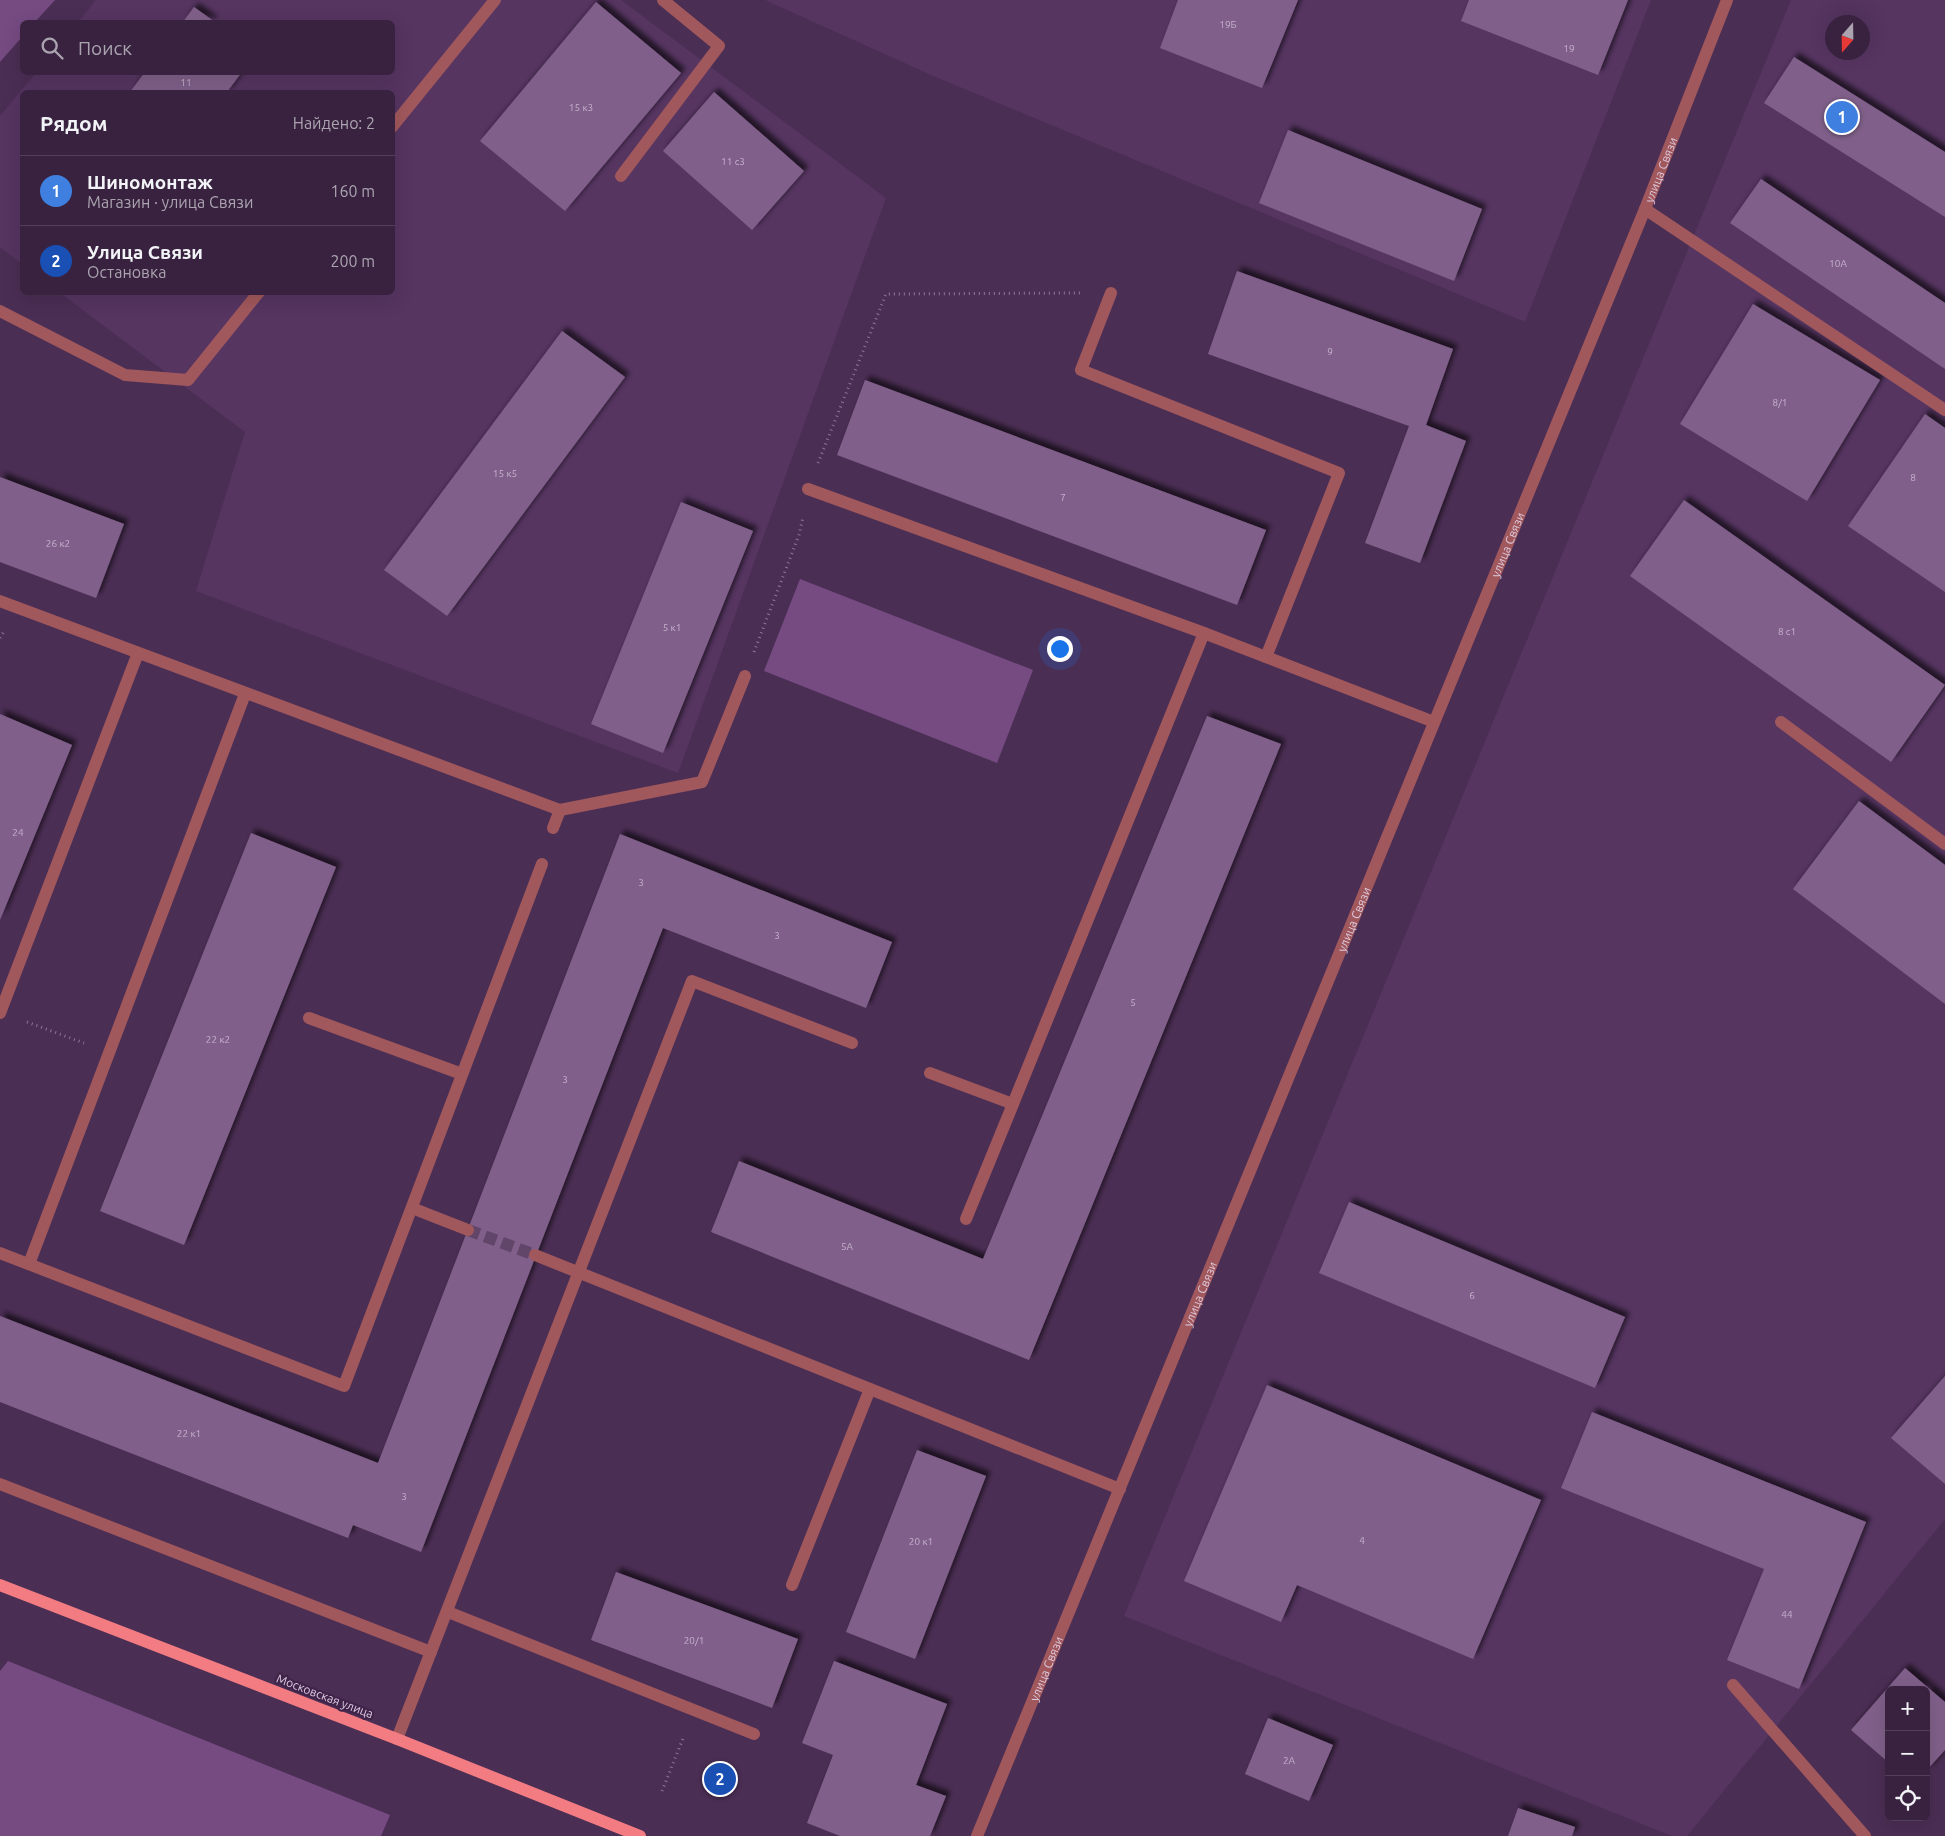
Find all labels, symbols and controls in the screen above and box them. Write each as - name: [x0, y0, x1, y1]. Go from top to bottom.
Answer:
- north arrow: [1825, 15, 1870, 60]
- house number: 19Б: [1219, 19, 1237, 30]
- search box: [20, 20, 395, 75]
- icon: search: [38, 34, 66, 62]
- text: Поиск: [78, 37, 132, 59]
- house number: 19: [1563, 43, 1575, 54]
- house number: 11: [180, 77, 192, 88]
- pin: 1: [1826, 98, 1858, 136]
- house number: 15 к3: [569, 102, 593, 113]
- text: Рядом: [40, 111, 108, 135]
- text: Найдено: 2: [293, 114, 375, 132]
- street label: улица Связи: [1642, 135, 1679, 204]
- house number: 11 с3: [721, 156, 745, 167]
- text: Шиномонтаж: [87, 171, 213, 193]
- text: 1: [51, 182, 61, 200]
- text: 160 m: [330, 182, 375, 200]
- text: Магазин · улица Связи: [87, 193, 253, 211]
- text: Улица Связи: [87, 241, 203, 263]
- text: 2: [51, 252, 61, 270]
- text: 200 m: [330, 252, 375, 270]
- house number: 10А: [1829, 258, 1847, 269]
- text: Остановка: [87, 263, 166, 281]
- house number: 9: [1327, 346, 1333, 357]
- house number: 8/1: [1773, 397, 1787, 408]
- house number: 15 к5: [493, 468, 517, 479]
- house number: 8: [1910, 472, 1916, 483]
- house number: 7: [1060, 492, 1066, 503]
- street label: улица Связи: [1488, 510, 1526, 579]
- house number: 26 к2: [46, 538, 70, 549]
- house number: 5 к1: [663, 622, 681, 633]
- house number: 8 с1: [1778, 626, 1796, 637]
- your location: [1047, 636, 1073, 662]
- house number: 24: [12, 827, 24, 838]
- house number: 3: [638, 877, 644, 888]
- street label: улица Связи: [1334, 885, 1372, 954]
- house number: 3: [774, 930, 780, 941]
- house number: 5: [1130, 997, 1136, 1008]
- house number: 22 к2: [206, 1034, 230, 1045]
- house number: 3: [562, 1074, 568, 1085]
- house number: 5А: [841, 1241, 854, 1252]
- street label: улица Связи: [1180, 1260, 1219, 1328]
- house number: 6: [1469, 1290, 1475, 1301]
- house number: 22 к1: [177, 1428, 201, 1439]
- house number: 3: [401, 1491, 407, 1502]
- house number: 4: [1359, 1535, 1365, 1546]
- house number: 20 к1: [909, 1536, 933, 1547]
- house number: 44: [1781, 1609, 1793, 1620]
- street label: улица Связи: [1027, 1634, 1065, 1703]
- house number: 20/1: [684, 1635, 704, 1646]
- street label: Московская улица: [275, 1672, 375, 1720]
- map controls: [1885, 1686, 1930, 1821]
- button: +: [1885, 1686, 1930, 1731]
- button: −: [1885, 1731, 1930, 1776]
- house number: 2А: [1283, 1755, 1296, 1766]
- pin: 2: [704, 1760, 736, 1798]
- button: locate: [1885, 1776, 1930, 1821]

